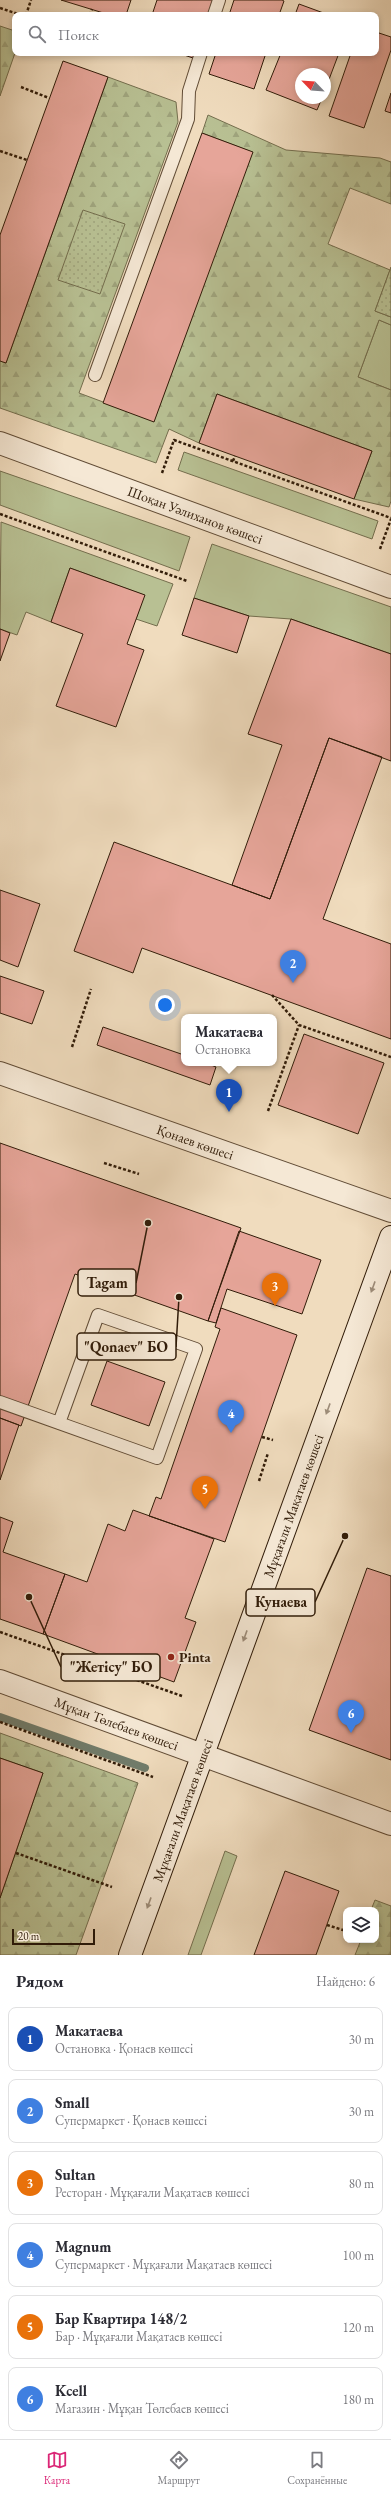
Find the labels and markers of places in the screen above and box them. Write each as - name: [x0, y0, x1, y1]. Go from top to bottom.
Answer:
- pin: 2: [280, 950, 306, 983]
- pin: 1: [216, 1079, 242, 1112]
- callout: Tagam: [78, 1269, 136, 1296]
- pin: 3: [262, 1273, 288, 1306]
- callout: "Qonaev" БО: [77, 1333, 176, 1360]
- pin: 4: [218, 1400, 244, 1433]
- pin: 5: [192, 1476, 218, 1509]
- callout: Кунаева: [246, 1589, 315, 1616]
- place label: Pinta: [179, 1648, 212, 1666]
- marker: Pinta: [166, 1652, 176, 1662]
- callout: "Жетісу" БО: [61, 1654, 160, 1681]
- pin: 6: [338, 1700, 364, 1733]

